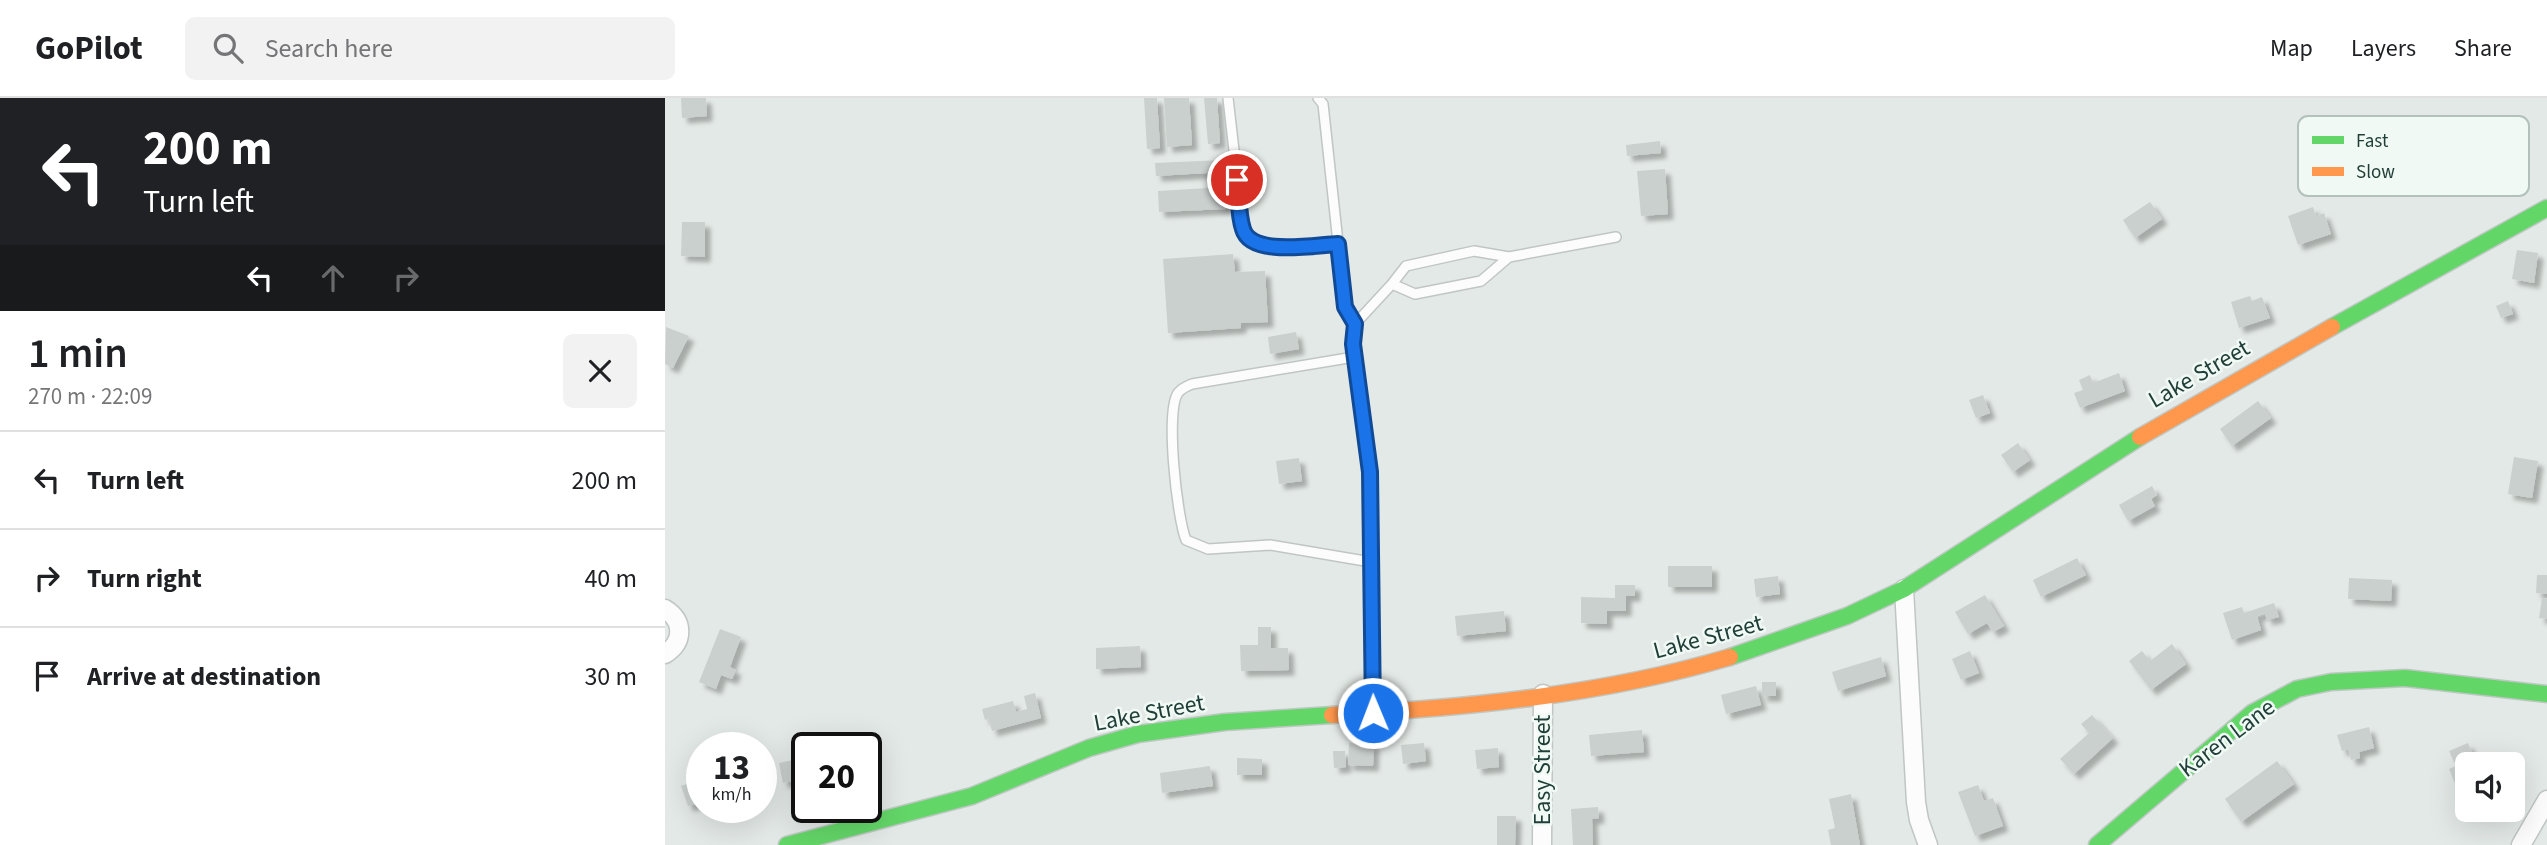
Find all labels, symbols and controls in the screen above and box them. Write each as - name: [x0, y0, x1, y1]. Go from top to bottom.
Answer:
- search box: [185, 17, 675, 80]
- text: GoPilot: [35, 25, 143, 72]
- icon: search: [209, 29, 247, 67]
- text: Search here: [265, 30, 393, 67]
- text: Map: [2270, 31, 2313, 66]
- text: Layers: [2351, 31, 2416, 66]
- text: Share: [2454, 31, 2512, 66]
- text: 200 m: [143, 114, 272, 184]
- legend: [2298, 116, 2529, 196]
- icon: left: [28, 126, 119, 217]
- text: Fast: [2356, 128, 2389, 155]
- pin: [1207, 150, 1267, 210]
- text: Slow: [2356, 159, 2395, 186]
- icon: arrive: [1218, 161, 1256, 199]
- text: Turn left: [143, 179, 254, 225]
- icon: left: [241, 259, 279, 297]
- icon: ahead: [314, 259, 352, 297]
- icon: right: [387, 259, 425, 297]
- text: 1 min: [28, 324, 128, 384]
- street label: Lake Street: [2142, 331, 2256, 417]
- button: close: [563, 334, 637, 408]
- text: 270 m · 22:09: [28, 380, 152, 413]
- icon: left: [28, 461, 66, 499]
- text: Turn left: [87, 462, 184, 499]
- text: 200 m: [571, 462, 637, 499]
- icon: right: [28, 559, 66, 597]
- text: Turn right: [87, 560, 202, 597]
- text: 40 m: [584, 560, 637, 597]
- street label: Lake Street: [1649, 606, 1767, 668]
- icon: arrive: [28, 657, 66, 695]
- text: Arrive at destination: [87, 658, 321, 695]
- text: 30 m: [584, 658, 637, 695]
- position arrow: [1336, 676, 1410, 750]
- street label: Lake Street: [1091, 685, 1207, 741]
- street label: Karen Lane: [2171, 690, 2283, 786]
- street label: Easy Street: [1525, 715, 1560, 825]
- speed limit sign: 20: [791, 732, 882, 823]
- text: 13: [713, 743, 750, 793]
- map controls: [2455, 752, 2525, 822]
- button: sound: [2455, 752, 2525, 822]
- text: km/h: [712, 782, 751, 807]

